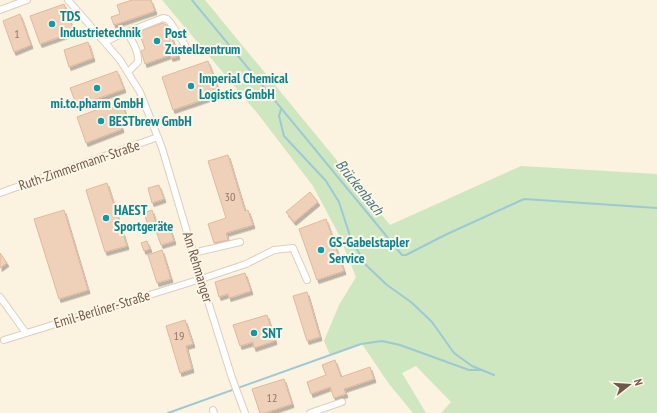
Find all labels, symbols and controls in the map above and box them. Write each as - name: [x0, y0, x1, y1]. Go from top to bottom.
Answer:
- place label: TDS Industrietechnik: [60, 7, 141, 41]
- marker: TDS Industrietechnik: [47, 19, 57, 29]
- place label: Post Zustellzentrum: [165, 24, 240, 58]
- house number: 1: [14, 26, 20, 41]
- marker: Post Zustellzentrum: [152, 36, 162, 46]
- place label: Imperial Chemical Logistics GmbH: [199, 69, 289, 103]
- marker: Imperial Chemical Logistics GmbH: [186, 81, 196, 91]
- marker: mi.to.pharm GmbH: [92, 83, 102, 93]
- place label: mi.to.pharm GmbH: [51, 94, 143, 112]
- place label: BESTbrew GmbH: [109, 112, 192, 130]
- marker: BESTbrew GmbH: [96, 116, 106, 126]
- street label: Ruth-Zimmermann-Straße: [16, 136, 142, 194]
- water label: Brückenbach: [332, 155, 389, 220]
- house number: 30: [225, 189, 235, 204]
- place label: HAEST Sportgeräte: [114, 201, 173, 235]
- marker: HAEST Sportgeräte: [101, 213, 111, 223]
- street label: Am Rehmanger: [179, 229, 217, 305]
- place label: GS-Gabelstapler Service: [329, 233, 410, 267]
- marker: GS-Gabelstapler Service: [316, 245, 326, 255]
- street label: Emil-Berliner-Straße: [52, 286, 153, 332]
- place label: SNT: [262, 324, 283, 342]
- house number: 19: [174, 328, 184, 343]
- marker: SNT: [249, 328, 259, 338]
- north arrow: [609, 365, 649, 405]
- text: N: [631, 377, 646, 387]
- house number: 12: [267, 390, 277, 405]

